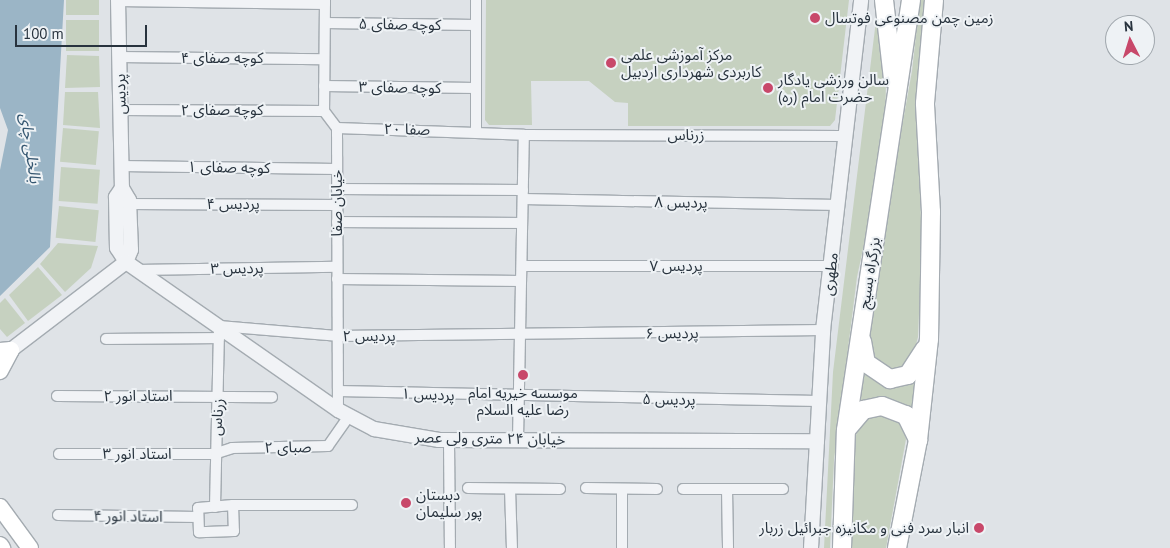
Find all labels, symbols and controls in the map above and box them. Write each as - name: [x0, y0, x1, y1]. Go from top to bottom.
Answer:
- place label: زمین چمن مصنوعی فوتسال: [825, 9, 994, 27]
- marker: زمین چمن مصنوعی فوتسال: [809, 12, 821, 24]
- street label: کوچه صفای ۵: [358, 14, 442, 34]
- scale bar: [18, 15, 150, 47]
- north arrow: [1105, 15, 1155, 65]
- text: N: [1123, 17, 1134, 35]
- text: 100 m: [23, 24, 64, 43]
- place label: مرکز آموزشی علمی کاربردی شهرداری اردبیل: [621, 45, 762, 80]
- street label: کوچه صفای ۴: [181, 49, 263, 67]
- marker: مرکز آموزشی علمی کاربردی شهرداری اردبیل: [605, 57, 617, 69]
- place label: سالن ورزشی یادگار حضرت امام (ره): [778, 70, 889, 105]
- street label: پردیس: [111, 74, 129, 114]
- street label: کوچه صفای ۳: [358, 77, 442, 97]
- marker: سالن ورزشی یادگار حضرت امام (ره): [762, 82, 774, 94]
- street label: کوچه صفای ۲: [181, 101, 263, 119]
- water label: بالخلی چای: [17, 112, 45, 184]
- street label: صفا ۲۰: [384, 120, 430, 138]
- street label: زرناس: [667, 126, 705, 144]
- street label: کوچه صفای ۱: [187, 157, 271, 177]
- street label: خیابان صفا: [328, 170, 346, 236]
- street label: پردیس ۸: [654, 193, 708, 211]
- street label: پردیس ۴: [206, 195, 260, 213]
- street label: بزرگراه بسیج: [854, 236, 884, 310]
- street label: مطهری: [818, 251, 842, 297]
- street label: پردیس ۷: [649, 257, 703, 275]
- street label: پردیس ۳: [210, 259, 264, 277]
- street label: پردیس ۶: [645, 324, 699, 342]
- street label: پردیس ۲: [342, 327, 396, 345]
- marker: موسسه خیریه امام رضا علیه السلام: [517, 369, 529, 381]
- place label: موسسه خیریه امام رضا علیه السلام: [468, 383, 578, 418]
- street label: پردیس ۱: [401, 384, 455, 404]
- street label: استاد انور ۲: [103, 387, 173, 405]
- street label: پردیس ۵: [642, 390, 696, 408]
- street label: زرناس: [207, 398, 227, 436]
- street label: خیابان ۲۴ متری ولی عصر: [414, 428, 566, 448]
- street label: صبای ۲: [264, 438, 312, 456]
- street label: استاد انور ۳: [102, 445, 172, 463]
- place label: دبستان پور سلیمان: [416, 485, 482, 520]
- marker: دبستان پور سلیمان: [400, 497, 412, 509]
- street label: استاد انور ۴: [93, 506, 163, 526]
- place label: انبار سرد فنی و مکانیزه جبرائیل زربار: [759, 519, 969, 537]
- marker: انبار سرد فنی و مکانیزه جبرائیل زربار: [973, 522, 985, 534]

